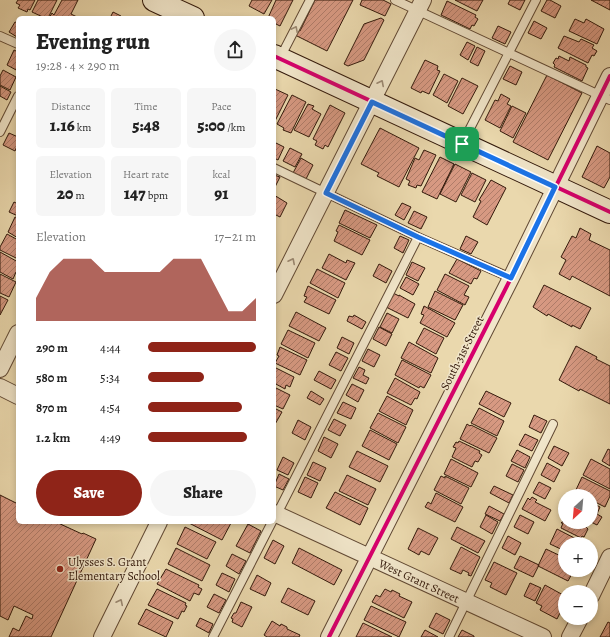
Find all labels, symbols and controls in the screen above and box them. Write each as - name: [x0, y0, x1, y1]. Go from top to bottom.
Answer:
- one-way arrow: [290, 26, 298, 34]
- text: Evening run: [36, 27, 150, 57]
- button: share: [214, 29, 256, 71]
- text: 19:28 · 4 × 290 m: [36, 57, 120, 74]
- one-way arrow: [376, 80, 384, 87]
- text: Distance: [51, 99, 90, 114]
- text: Time: [135, 99, 157, 114]
- text: Pace: [211, 99, 232, 114]
- text: 1.16: [50, 114, 75, 137]
- text: 5:48: [132, 114, 160, 137]
- text: 5:00: [197, 114, 225, 137]
- text: km: [75, 120, 91, 135]
- text: /km: [225, 120, 245, 135]
- pin: [445, 127, 479, 161]
- icon: arrive: [451, 133, 473, 155]
- text: Elevation: [50, 167, 92, 182]
- text: Heart rate: [123, 167, 169, 182]
- text: kcal: [213, 167, 230, 182]
- text: 20: [57, 182, 73, 205]
- text: 147: [124, 182, 145, 205]
- text: 91: [214, 182, 228, 205]
- text: m: [73, 188, 85, 203]
- text: bpm: [145, 188, 168, 203]
- text: Elevation: [36, 228, 86, 245]
- text: 17–21 m: [214, 228, 256, 245]
- one-way arrow: [287, 257, 294, 265]
- street label: South 31st Street: [436, 313, 488, 393]
- text: 290 m: [36, 339, 68, 356]
- text: 4:44: [100, 339, 121, 356]
- text: 580 m: [36, 369, 68, 386]
- text: 5:34: [100, 369, 120, 386]
- text: 870 m: [36, 399, 68, 416]
- text: 4:54: [100, 399, 120, 416]
- text: 1.2 km: [36, 429, 70, 446]
- text: 4:49: [100, 429, 121, 446]
- button: Save: [36, 470, 142, 516]
- button: Share: [150, 470, 256, 516]
- north arrow: [558, 489, 598, 529]
- map controls: [558, 489, 598, 625]
- button: +: [558, 537, 598, 577]
- place label: Ulysses S. Grant Elementary School: [68, 554, 160, 584]
- street label: West Grant Street: [375, 555, 462, 607]
- marker: Ulysses S. Grant Elementary School: [55, 564, 65, 574]
- button: −: [558, 585, 598, 625]
- one-way arrow: [115, 599, 123, 606]

